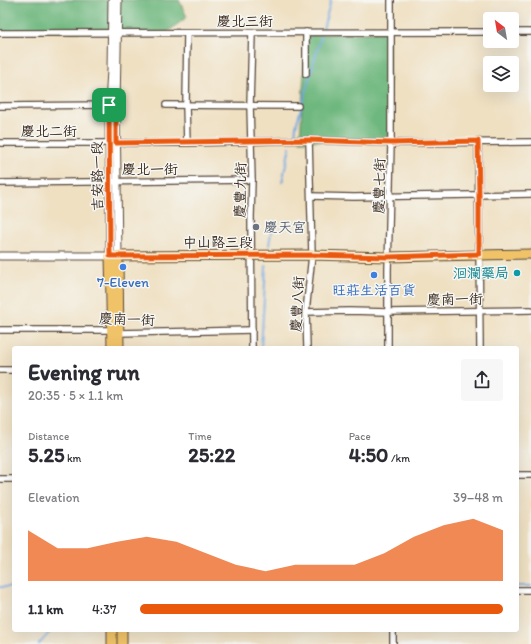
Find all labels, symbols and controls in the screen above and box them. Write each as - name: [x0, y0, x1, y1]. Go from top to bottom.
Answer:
- north arrow: [483, 12, 519, 48]
- map controls: [483, 12, 519, 92]
- street label: 慶北三街: [217, 13, 273, 30]
- button: layers: [483, 56, 519, 92]
- pin: [92, 88, 126, 122]
- icon: arrive: [98, 94, 120, 116]
- street label: 慶北二街: [21, 123, 77, 140]
- street label: 吉安路一段: [88, 141, 107, 211]
- street label: 慶豐七街: [371, 158, 388, 214]
- street label: 慶北一街: [122, 161, 178, 178]
- street label: 慶豐九街: [232, 162, 249, 218]
- place label: 慶天宮: [264, 219, 306, 236]
- marker: 慶天宮: [251, 222, 261, 232]
- street label: 中山路三段: [183, 234, 253, 251]
- marker: 7-Eleven: [118, 262, 128, 272]
- place label: 洄瀾藥局: [453, 265, 509, 282]
- marker: 洄瀾藥局: [512, 268, 522, 278]
- marker: 旺莊生活百貨: [369, 270, 379, 280]
- place label: 7-Eleven: [97, 274, 149, 291]
- street label: 慶豐八街: [288, 276, 307, 332]
- place label: 旺莊生活百貨: [332, 282, 416, 299]
- street label: 慶南一街: [427, 291, 483, 308]
- street label: 慶南一街: [99, 310, 155, 329]
- text: Evening run: [28, 359, 140, 386]
- button: share: [461, 359, 503, 401]
- text: 20:35 · 5 × 1.1 km: [28, 388, 123, 403]
- text: Distance: [28, 430, 69, 443]
- text: Time: [188, 430, 212, 443]
- text: Pace: [349, 430, 371, 443]
- text: 5.25: [28, 443, 64, 467]
- text: 25:22: [188, 443, 235, 467]
- text: 4:50: [349, 443, 388, 467]
- text: km: [64, 452, 81, 465]
- text: /km: [388, 452, 410, 465]
- text: Elevation: [28, 490, 80, 505]
- text: 39–48 m: [453, 490, 503, 505]
- text: 1.1 km: [28, 602, 63, 617]
- text: 4:37: [92, 602, 117, 617]

